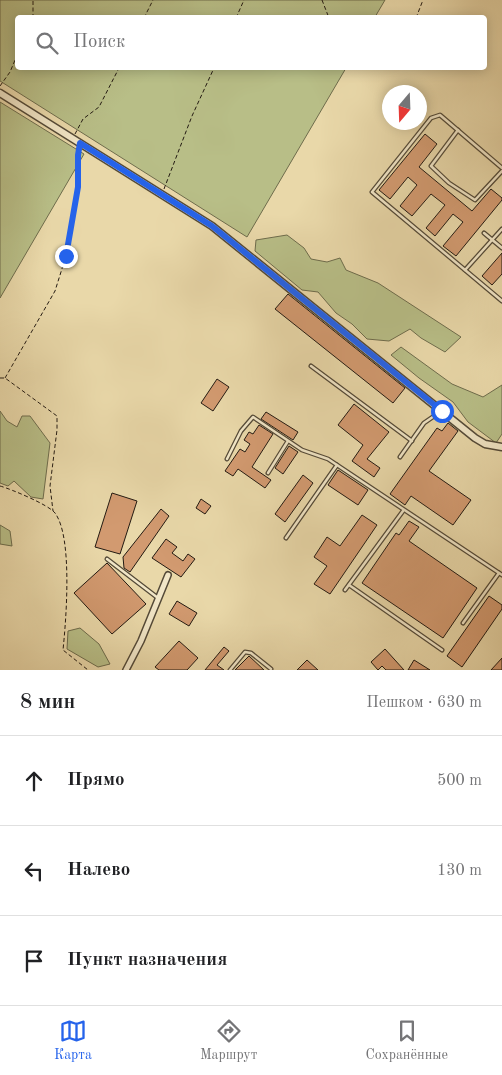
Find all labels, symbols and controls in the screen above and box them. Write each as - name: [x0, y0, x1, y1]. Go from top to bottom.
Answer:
- search box: [15, 15, 487, 70]
- icon: search: [33, 29, 61, 57]
- text: Поиск: [73, 33, 125, 52]
- north arrow: [382, 85, 427, 130]
- route end: [55, 245, 78, 268]
- route start: [431, 400, 454, 423]
- text: 8 мин: [20, 692, 75, 713]
- text: Пешком · 630 m: [366, 695, 482, 711]
- icon: ahead: [20, 767, 48, 795]
- text: Прямо: [67, 771, 125, 790]
- text: 500 m: [437, 773, 482, 789]
- icon: left: [20, 857, 48, 885]
- text: Налево: [67, 861, 130, 880]
- text: 130 m: [437, 863, 482, 879]
- icon: arrive: [20, 947, 48, 975]
- text: Пункт назначения: [67, 951, 227, 970]
- tab: Карта: [54, 1017, 92, 1064]
- tab: Маршрут: [200, 1017, 257, 1064]
- tab: Сохранённые: [365, 1017, 448, 1064]

